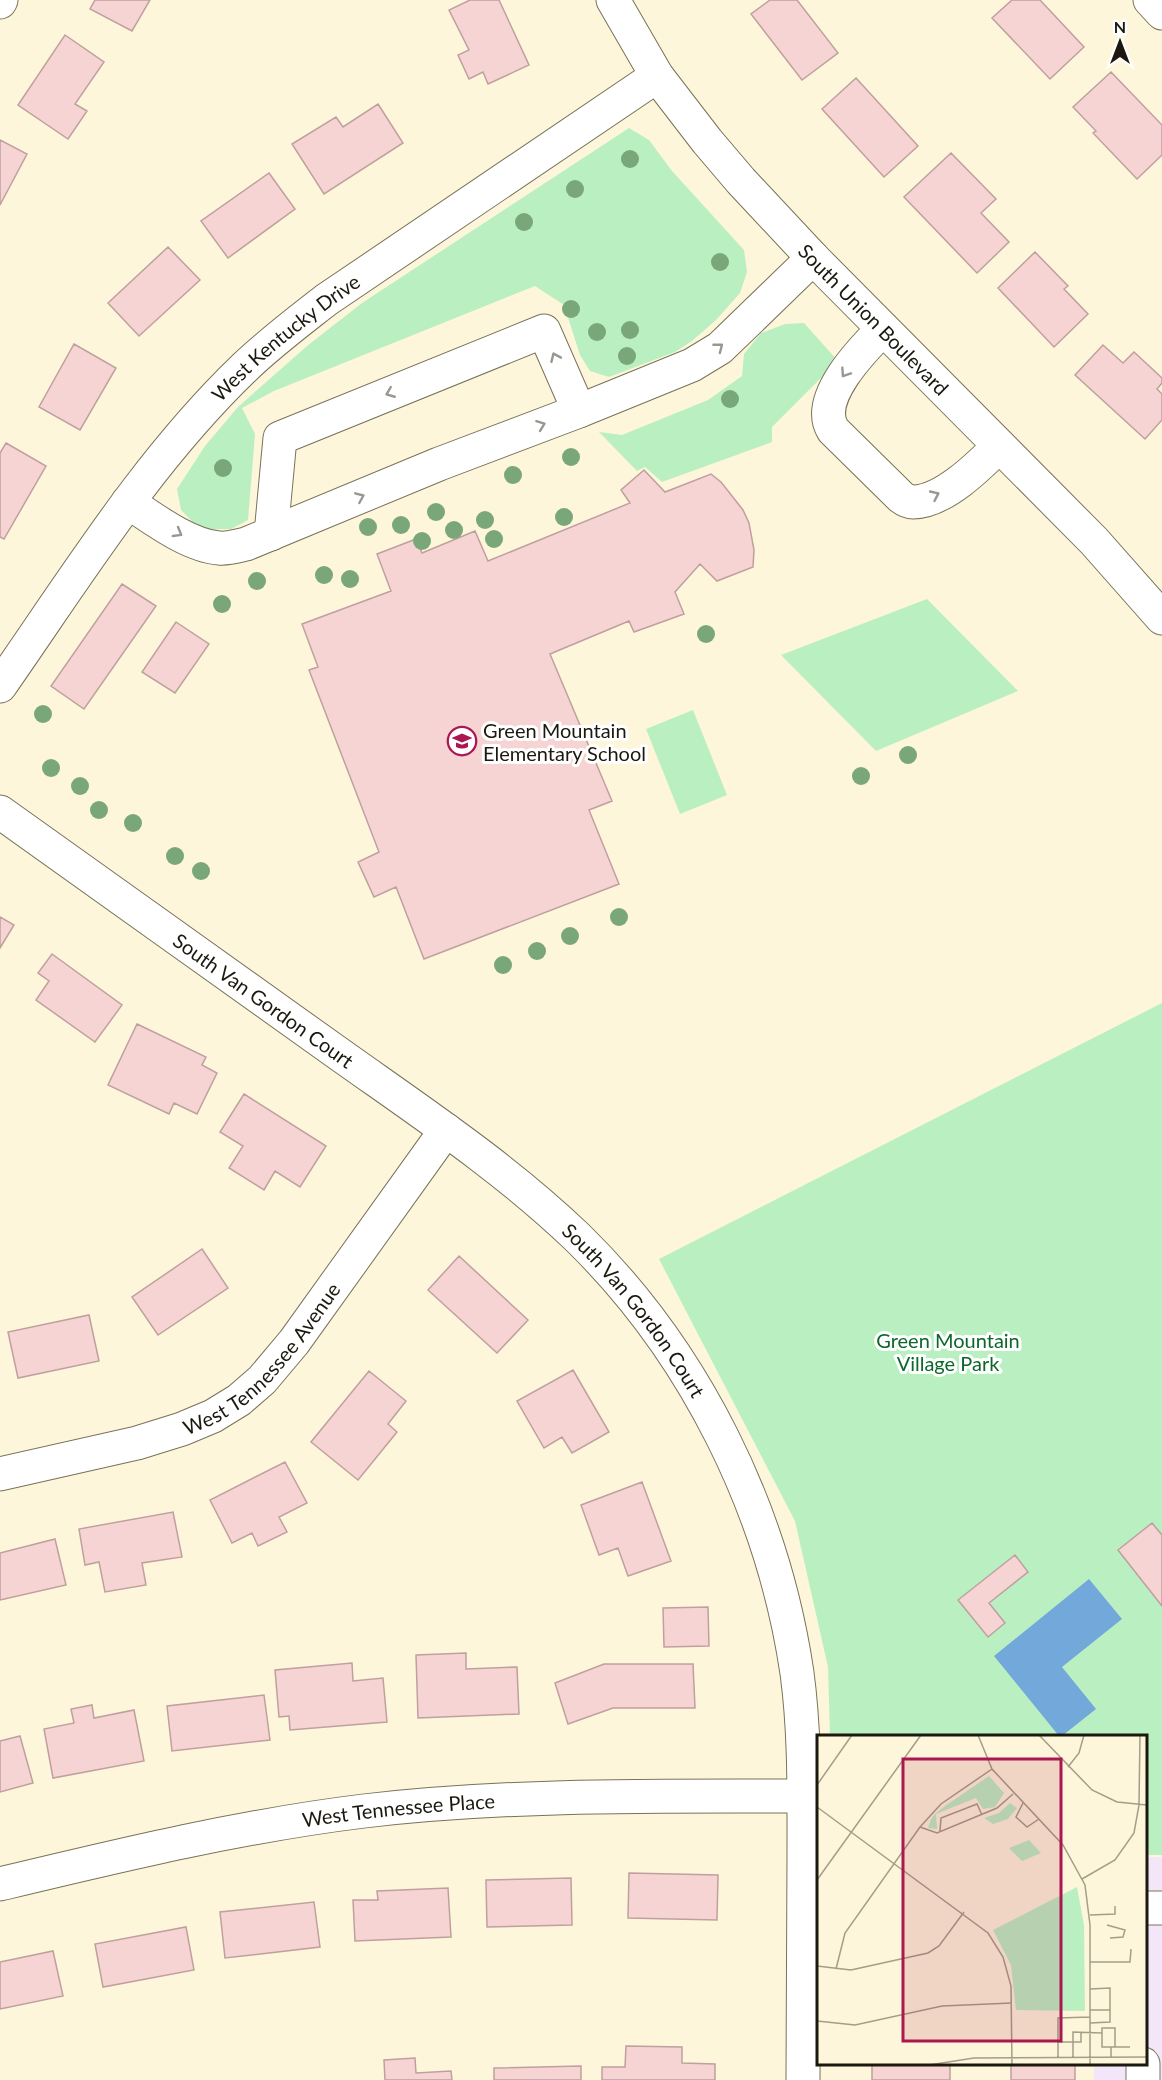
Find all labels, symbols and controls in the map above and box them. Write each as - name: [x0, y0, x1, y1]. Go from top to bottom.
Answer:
- north arrow: [1090, 12, 1150, 72]
- text: N: [1114, 17, 1126, 36]
- street label: South Union Boulevard: [794, 239, 954, 400]
- street label: West Kentucky Drive: [206, 269, 364, 406]
- one-way arrow: [712, 344, 723, 355]
- one-way arrow: [551, 353, 563, 364]
- one-way arrow: [841, 367, 852, 378]
- one-way arrow: [385, 386, 396, 398]
- one-way arrow: [535, 420, 546, 433]
- one-way arrow: [929, 490, 940, 502]
- one-way arrow: [353, 492, 364, 504]
- one-way arrow: [172, 525, 182, 537]
- place label: Green Mountain Elementary School: [483, 718, 646, 765]
- school or university icon: Green Mountain Elementary School: [446, 725, 478, 757]
- street label: South Van Gordon Court: [169, 928, 358, 1073]
- street label: South Van Gordon Court: [558, 1218, 710, 1401]
- street label: West Tennessee Avenue: [179, 1278, 345, 1439]
- park label: Green Mountain Village Park: [876, 1328, 1020, 1375]
- inset map: [817, 1735, 1147, 2065]
- street label: West Tennessee Place: [301, 1788, 496, 1831]

